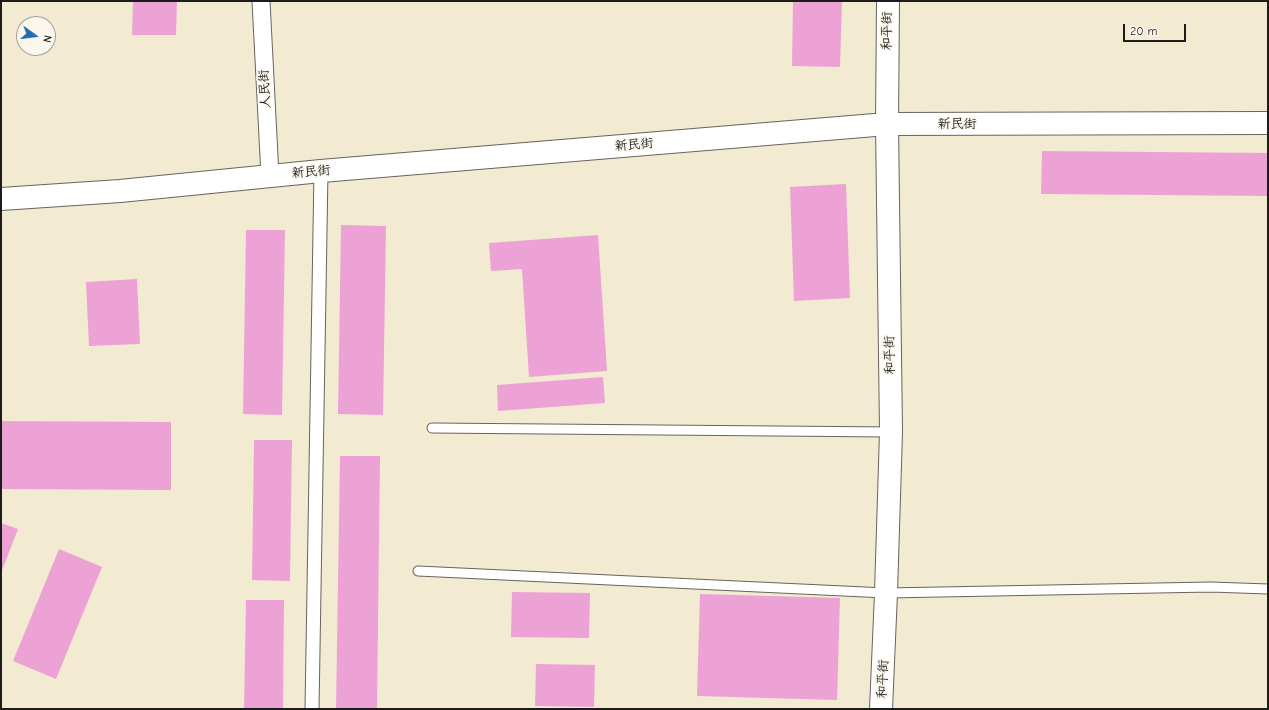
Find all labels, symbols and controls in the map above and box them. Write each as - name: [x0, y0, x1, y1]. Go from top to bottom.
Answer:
- street label: 和平街: [879, 12, 895, 50]
- north arrow: [16, 16, 56, 56]
- scale bar: [1125, 16, 1188, 42]
- text: 20 m: [1130, 24, 1158, 38]
- text: N: [40, 34, 54, 44]
- street label: 人民街: [256, 69, 274, 109]
- street label: 新民街: [938, 116, 976, 132]
- street label: 新民街: [614, 136, 654, 154]
- street label: 新民街: [291, 163, 331, 181]
- street label: 和平街: [882, 335, 898, 375]
- street label: 和平街: [874, 659, 892, 699]

